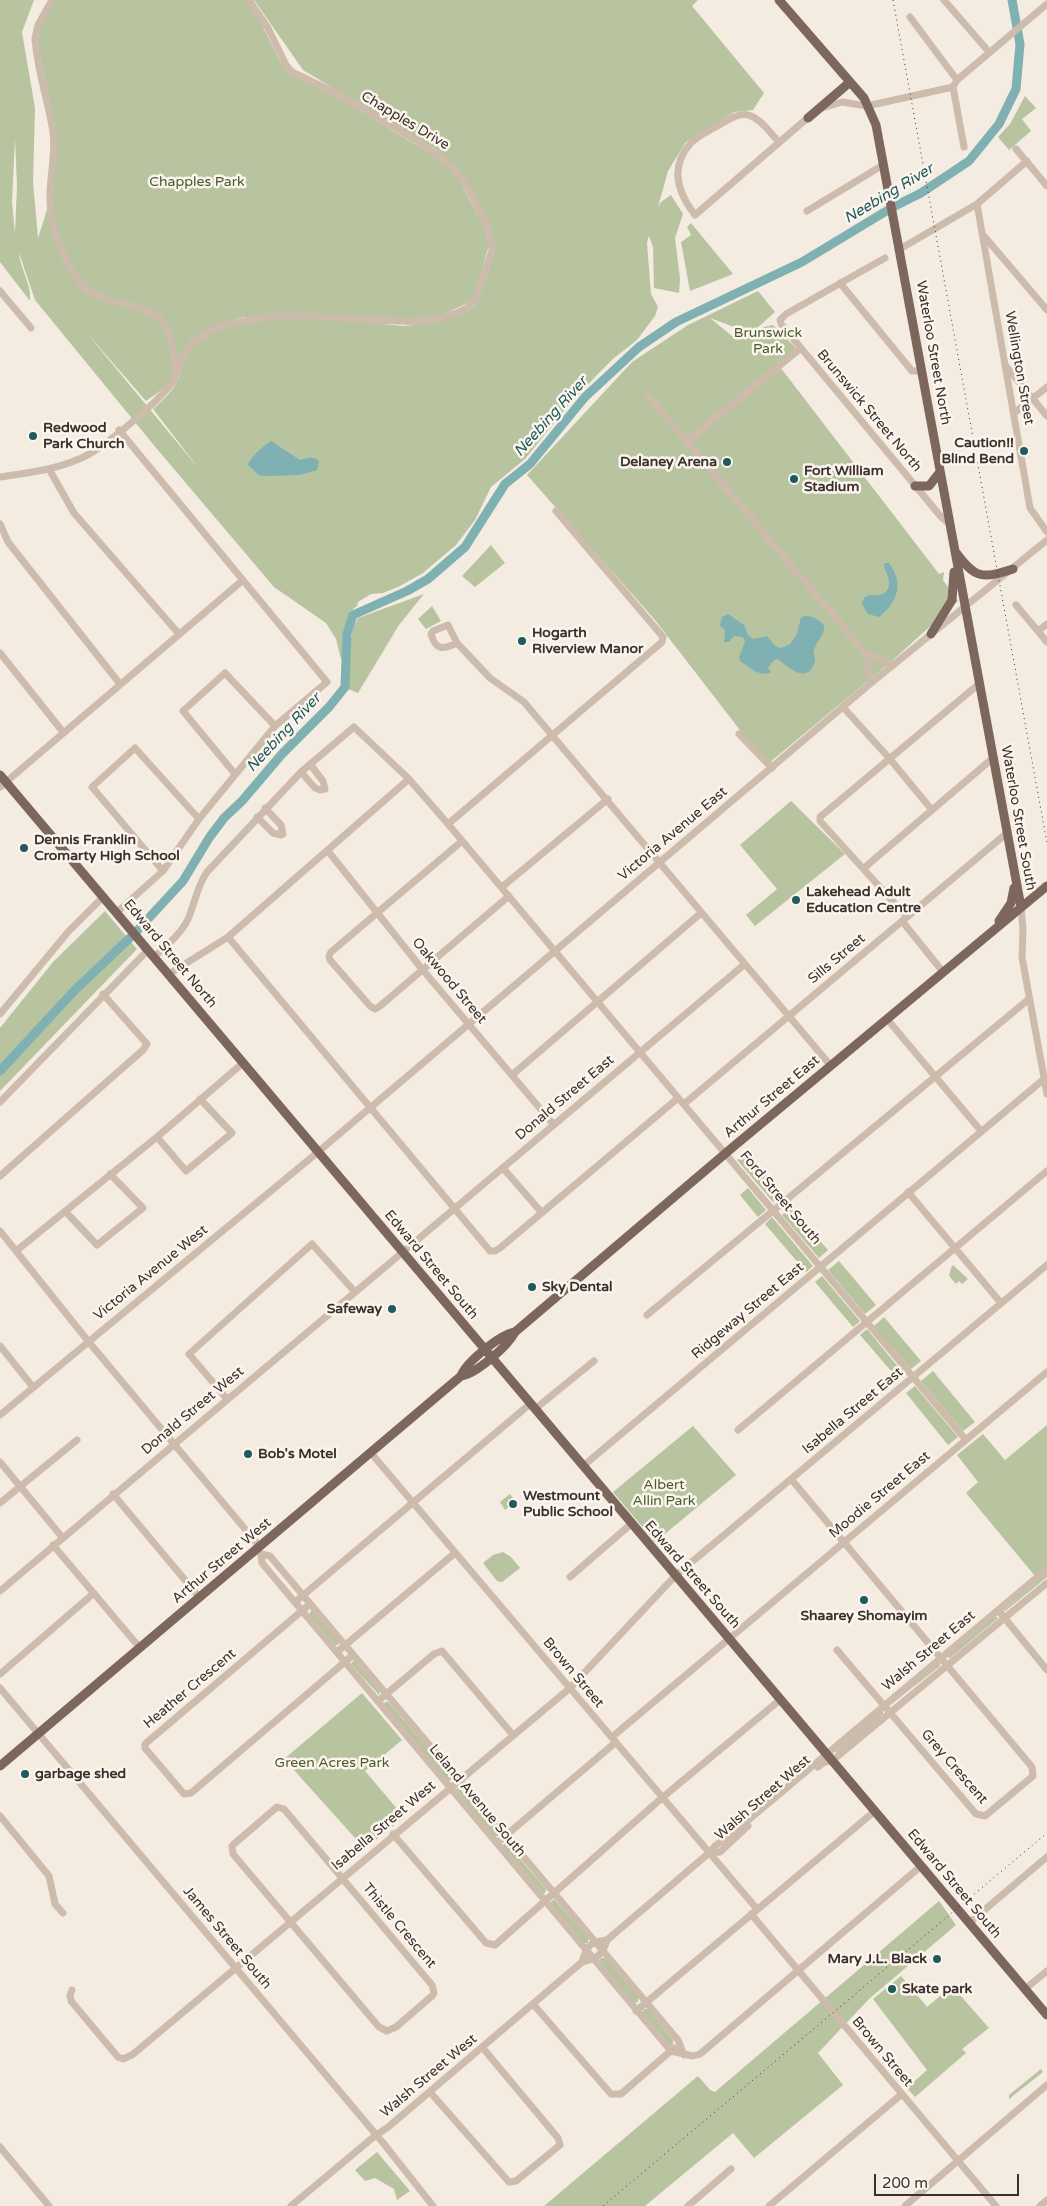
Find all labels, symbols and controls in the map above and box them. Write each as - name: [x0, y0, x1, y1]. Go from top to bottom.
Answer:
- street label: Chapples Drive: [358, 88, 452, 154]
- water label: Neebing River: [841, 160, 937, 228]
- park label: Chapples Park: [149, 174, 245, 190]
- street label: Waterloo Street North: [912, 279, 954, 427]
- street label: Wellington Street: [1001, 310, 1037, 426]
- park label: Brunswick Park: [734, 325, 802, 358]
- street label: Brunswick Street North: [813, 346, 925, 476]
- water label: Neebing River: [511, 373, 591, 461]
- place label: Redwood Park Church: [43, 420, 124, 452]
- marker: Redwood Park Church: [27, 430, 39, 442]
- place label: Caution!! Blind Bend: [942, 435, 1014, 468]
- marker: Caution!! Blind Bend: [1018, 445, 1030, 457]
- place label: Delaney Arena: [620, 454, 717, 470]
- marker: Delaney Arena: [721, 456, 733, 468]
- place label: Fort William Stadium: [804, 463, 883, 496]
- marker: Fort William Stadium: [788, 473, 800, 485]
- place label: Hogarth Riverview Manor: [532, 625, 643, 658]
- marker: Hogarth Riverview Manor: [516, 635, 528, 647]
- water label: Neebing River: [243, 690, 325, 776]
- street label: Waterloo Street South: [997, 744, 1039, 892]
- street label: Victoria Avenue East: [615, 784, 731, 884]
- place label: Dennis Franklin Cromarty High School: [34, 832, 180, 864]
- marker: Dennis Franklin Cromarty High School: [18, 842, 30, 854]
- place label: Lakehead Adult Education Centre: [806, 884, 921, 916]
- marker: Lakehead Adult Education Centre: [790, 894, 802, 906]
- street label: Edward Street North: [120, 896, 220, 1012]
- street label: Sills Street: [805, 930, 869, 988]
- street label: Oakwood Street: [408, 935, 490, 1027]
- street label: Donald Street East: [512, 1052, 618, 1144]
- street label: Arthur Street East: [721, 1052, 823, 1142]
- street label: Ford Street South: [736, 1148, 824, 1248]
- street label: Edward Street South: [380, 1207, 482, 1323]
- street label: Victoria Avenue West: [91, 1222, 211, 1324]
- street label: Ridgeway Street East: [689, 1259, 807, 1363]
- place label: Sky Dental: [542, 1279, 613, 1295]
- marker: Sky Dental: [526, 1281, 538, 1293]
- place label: Safeway: [327, 1301, 382, 1317]
- marker: Safeway: [386, 1303, 398, 1315]
- street label: Donald Street West: [138, 1363, 248, 1459]
- street label: Isabella Street East: [799, 1364, 907, 1458]
- place label: Bob's Motel: [258, 1446, 337, 1462]
- marker: Bob's Motel: [242, 1448, 254, 1460]
- street label: Moodie Street East: [826, 1448, 934, 1542]
- park label: Albert Allin Park: [633, 1477, 695, 1510]
- place label: Westmount Public School: [523, 1488, 613, 1520]
- marker: Westmount Public School: [507, 1498, 519, 1510]
- street label: Arthur Street West: [169, 1515, 275, 1607]
- street label: Edward Street South: [641, 1518, 743, 1632]
- marker: Shaarey Shomayim: [858, 1594, 870, 1606]
- street label: Walsh Street East: [879, 1607, 979, 1695]
- place label: Shaarey Shomayim: [801, 1608, 927, 1624]
- street label: Brown Street: [539, 1634, 607, 1712]
- street label: Heather Crescent: [140, 1646, 240, 1732]
- street label: Grey Crescent: [917, 1726, 991, 1808]
- street label: Leland Avenue South: [425, 1741, 529, 1861]
- street label: Walsh Street West: [712, 1752, 814, 1844]
- park label: Green Acres Park: [275, 1755, 389, 1771]
- place label: garbage shed: [35, 1766, 126, 1782]
- marker: garbage shed: [19, 1768, 31, 1780]
- street label: Isabella Street West: [329, 1778, 439, 1874]
- street label: Edward Street South: [903, 1826, 1005, 1942]
- street label: Thistle Crescent: [359, 1880, 439, 1972]
- street label: James Street South: [179, 1883, 275, 1993]
- place label: Mary J.L. Black: [828, 1951, 927, 1967]
- marker: Mary J.L. Black: [931, 1953, 943, 1965]
- place label: Skate park: [902, 1981, 972, 1997]
- marker: Skate park: [886, 1983, 898, 1995]
- street label: Brown Street: [848, 2013, 916, 2091]
- street label: Walsh Street West: [377, 2031, 481, 2121]
- scale bar: [877, 2164, 1022, 2196]
- text: 200 m: [882, 2174, 928, 2192]

